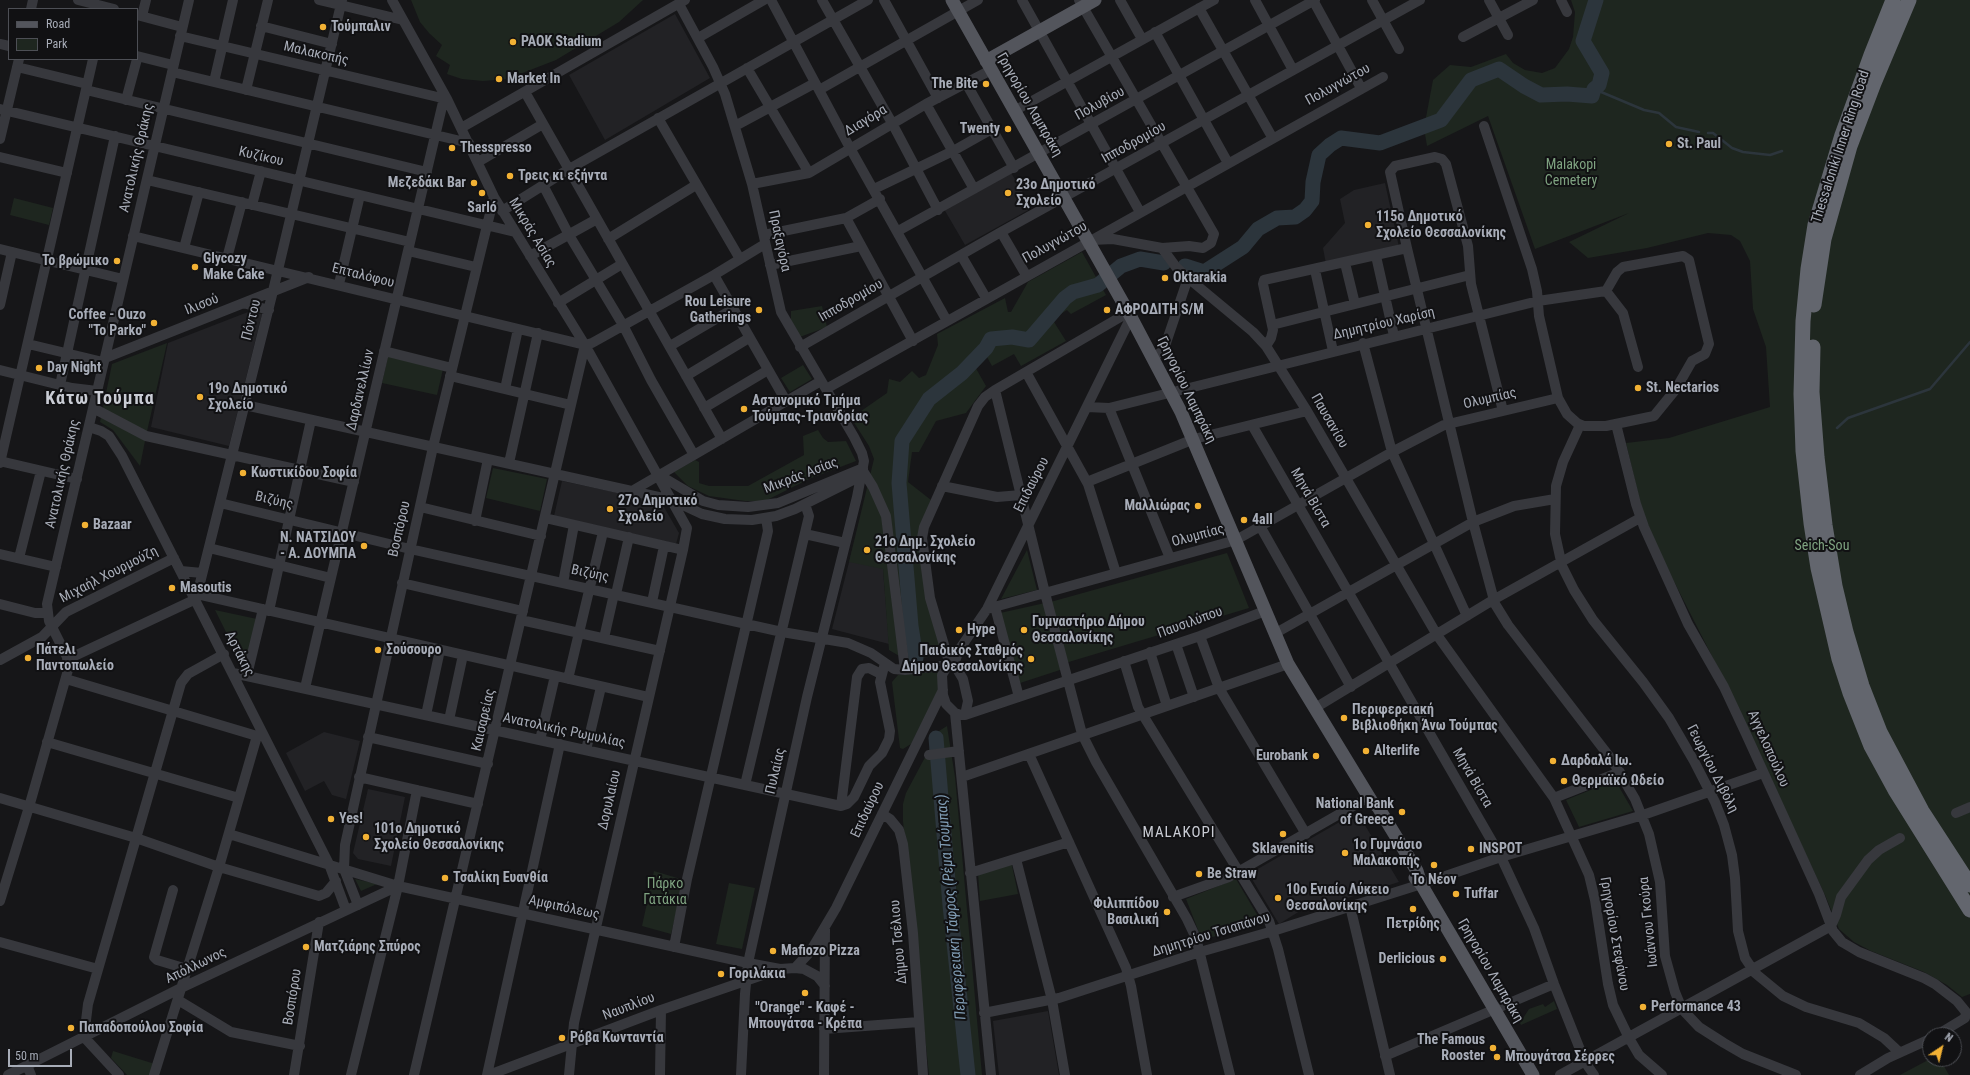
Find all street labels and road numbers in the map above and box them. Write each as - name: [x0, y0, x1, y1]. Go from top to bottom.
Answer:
- street label: Μαλακοπής: [282, 38, 350, 70]
- street label: Γρηγορίου Λαμπράκη: [992, 50, 1066, 160]
- street label: Πολυγνώτου: [1303, 60, 1373, 110]
- street label: Thessaloniki Inner Ring Road: [1808, 68, 1874, 226]
- street label: Πολυβίου: [1072, 83, 1128, 125]
- street label: Ανατολικής Θράκης: [116, 102, 158, 214]
- street label: Διαγόρα: [842, 102, 890, 140]
- street label: Ιπποδρομίου: [1099, 118, 1169, 168]
- street label: Κυζίκου: [237, 144, 285, 170]
- street label: Μικράς Ασίας: [505, 195, 559, 271]
- street label: Πραξαγόρα: [764, 209, 794, 273]
- street label: Πολυγνώτου: [1020, 218, 1090, 268]
- street label: Επταλόφου: [330, 260, 396, 292]
- street label: Ιπποδρομίου: [816, 276, 886, 326]
- street label: Ιλισού: [183, 291, 221, 319]
- street label: Πόντου: [239, 298, 265, 342]
- street label: Δημητρίου Χαρίση: [1332, 304, 1436, 344]
- street label: Γρηγορίου Λαμπράκη: [1153, 334, 1219, 446]
- street label: Δαρδανελλίων: [344, 348, 378, 432]
- street label: Ολυμπίας: [1462, 385, 1518, 413]
- street label: Παυσανίου: [1307, 391, 1351, 451]
- street label: Ανατολικής Θράκης: [42, 418, 84, 530]
- street label: Μικράς Ασίας: [761, 454, 841, 498]
- street label: Επιδαύρου: [1011, 455, 1053, 515]
- street label: Μηνά Βίστα: [1286, 465, 1334, 531]
- street label: Βιζύης: [253, 488, 295, 514]
- street label: Βοσπόρου: [385, 499, 415, 559]
- street label: Ολυμπίας: [1170, 521, 1226, 551]
- street label: Μιχαήλ Χουρμούζη: [57, 543, 161, 607]
- street label: Βιζύης: [569, 562, 611, 586]
- street label: Παυσιλύπου: [1155, 603, 1225, 643]
- street label: Αρτάκης: [220, 629, 258, 679]
- street label: Καισαρείας: [469, 687, 499, 753]
- street label: Αγγελοπούλου: [1744, 708, 1792, 790]
- street label: Ανατολικής Ρωμυλίας: [501, 710, 627, 752]
- street label: Γεωργίου Διβόλη: [1683, 722, 1741, 816]
- street label: Μηνά Βίστα: [1448, 745, 1496, 811]
- street label: Πυλαίας: [763, 746, 789, 796]
- street label: Δορυλαίου: [595, 768, 625, 832]
- street label: Επιδαύρου: [848, 779, 888, 841]
- street label: Γρηγορίου Στεφάνου: [1596, 876, 1632, 992]
- street label: Ιωάννου Γκούρα: [1636, 876, 1662, 968]
- street label: Αμφιπόλεως: [527, 892, 601, 924]
- street label: Δήμου Τσέλιου: [887, 899, 911, 985]
- street label: Δημητρίου Τσιαπάνου: [1150, 909, 1272, 961]
- street label: Γρηγορίου Λαμπράκη: [1453, 916, 1527, 1026]
- street label: Απόλλωνος: [163, 944, 229, 988]
- street label: Βοσπόρου: [280, 968, 306, 1026]
- street label: Ναυπλίου: [601, 989, 657, 1025]

